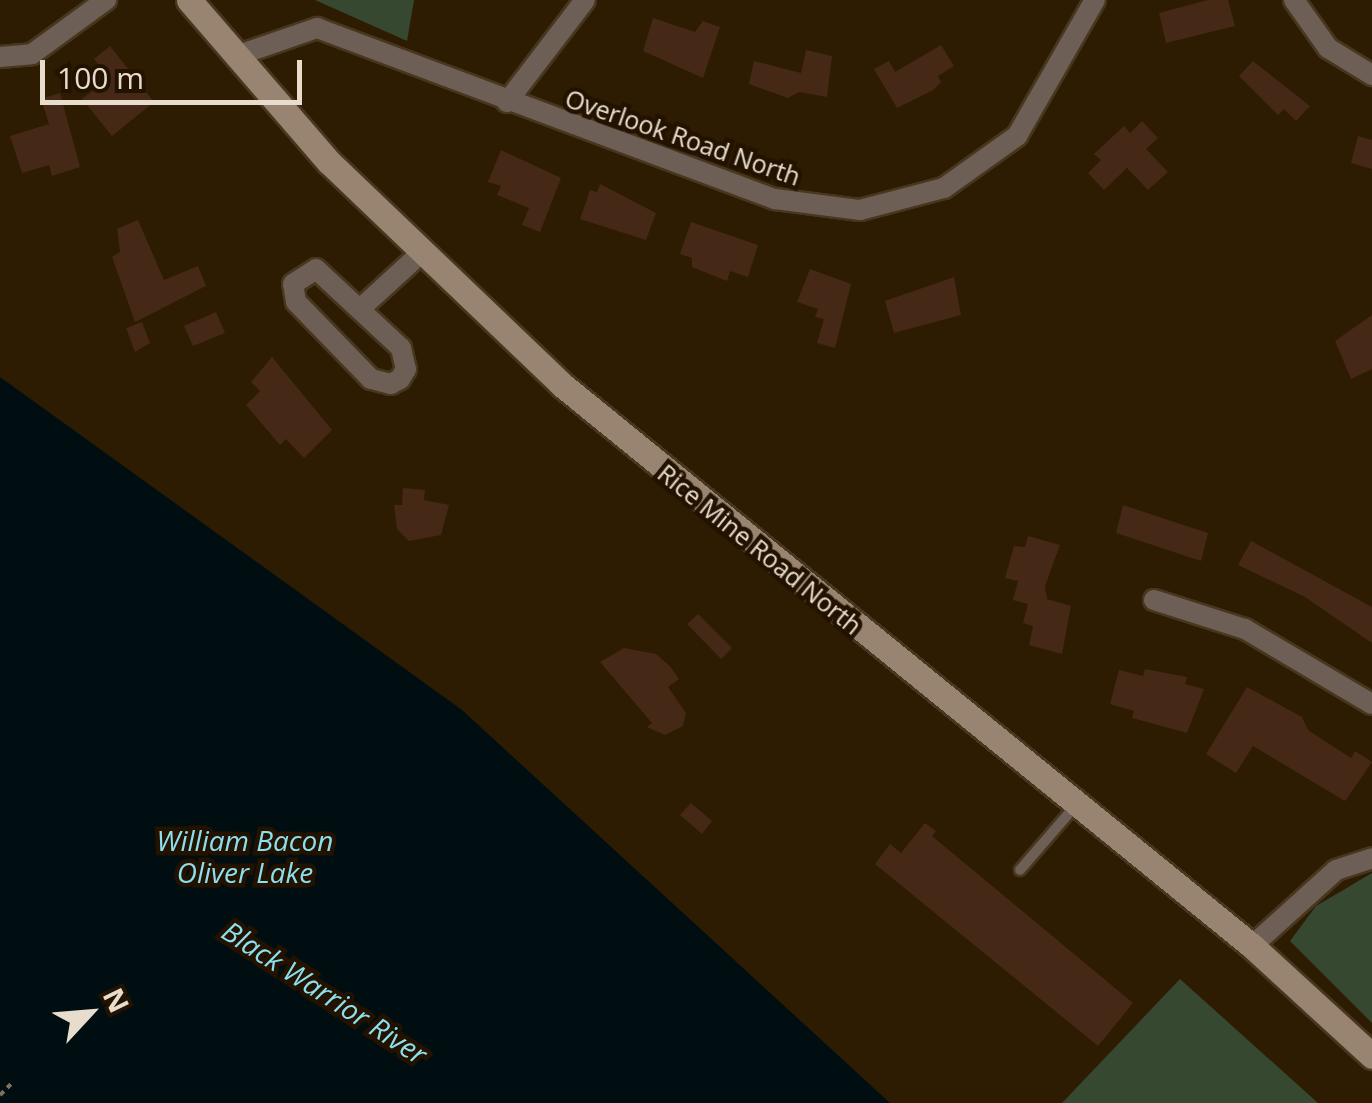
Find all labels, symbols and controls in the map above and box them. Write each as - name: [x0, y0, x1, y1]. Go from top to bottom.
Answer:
- scale bar: [45, 40, 308, 102]
- text: 100 m: [57, 57, 144, 98]
- street label: Overlook Road North: [561, 83, 805, 191]
- street label: Rice Mine Road North: [652, 458, 868, 640]
- water label: William Bacon Oliver Lake: [157, 823, 333, 889]
- water label: Black Warrior River: [216, 913, 434, 1071]
- north arrow: [40, 963, 140, 1063]
- text: N: [95, 981, 139, 1018]

